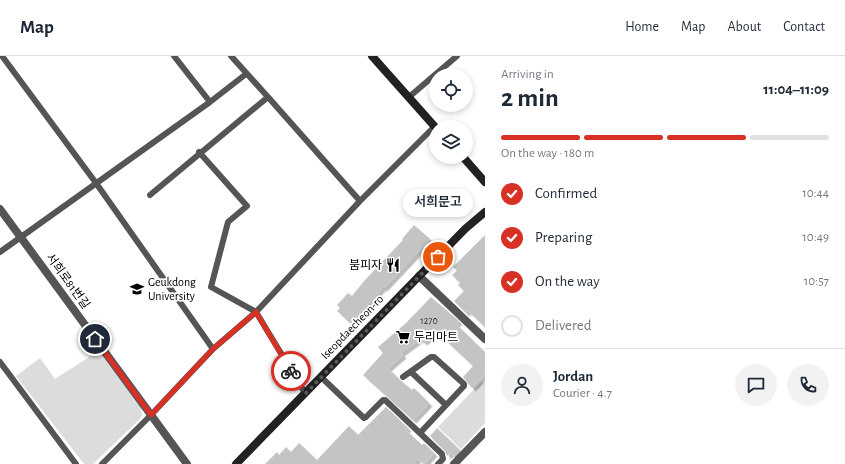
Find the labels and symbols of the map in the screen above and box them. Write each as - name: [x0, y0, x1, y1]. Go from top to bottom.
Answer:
- callout: 서희문고: [403, 189, 473, 217]
- pin: [421, 240, 455, 274]
- street label: 서희로81번길: [44, 251, 92, 311]
- restaurant icon: 붐피자: [385, 257, 401, 273]
- place label: 붐피자: [349, 259, 382, 271]
- place label: Geukdong University: [148, 276, 196, 303]
- school or university icon: Geukdong University: [129, 281, 145, 297]
- street label: Iseopdaecheon-ro: [318, 293, 386, 361]
- house number: 1270: [420, 316, 438, 326]
- pin: [78, 322, 112, 356]
- supermarket icon: 두리마트: [395, 329, 411, 345]
- place label: 두리마트: [414, 331, 458, 343]
- courier: [271, 351, 311, 391]

